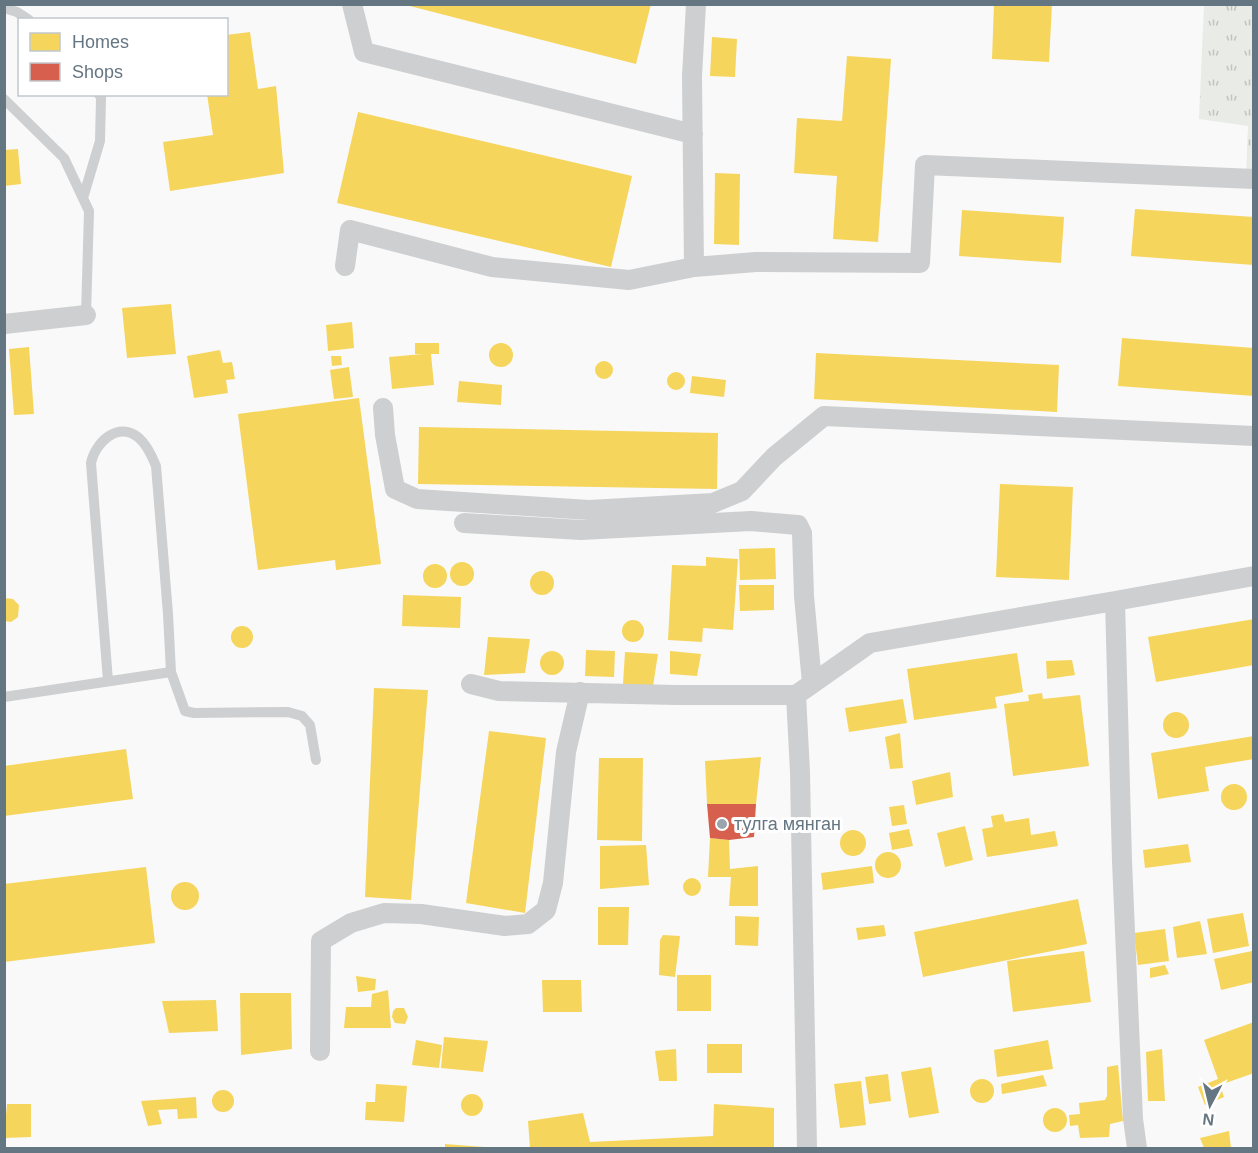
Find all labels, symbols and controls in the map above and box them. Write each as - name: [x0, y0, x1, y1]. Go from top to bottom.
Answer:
- legend: [18, 18, 228, 96]
- text: Homes: [72, 32, 129, 52]
- text: Shops: [72, 62, 123, 82]
- place label: тулга мянган: [734, 814, 841, 834]
- marker: тулга мянган: [715, 817, 729, 831]
- north arrow: [1180, 1075, 1240, 1135]
- text: N: [1201, 1110, 1215, 1129]

